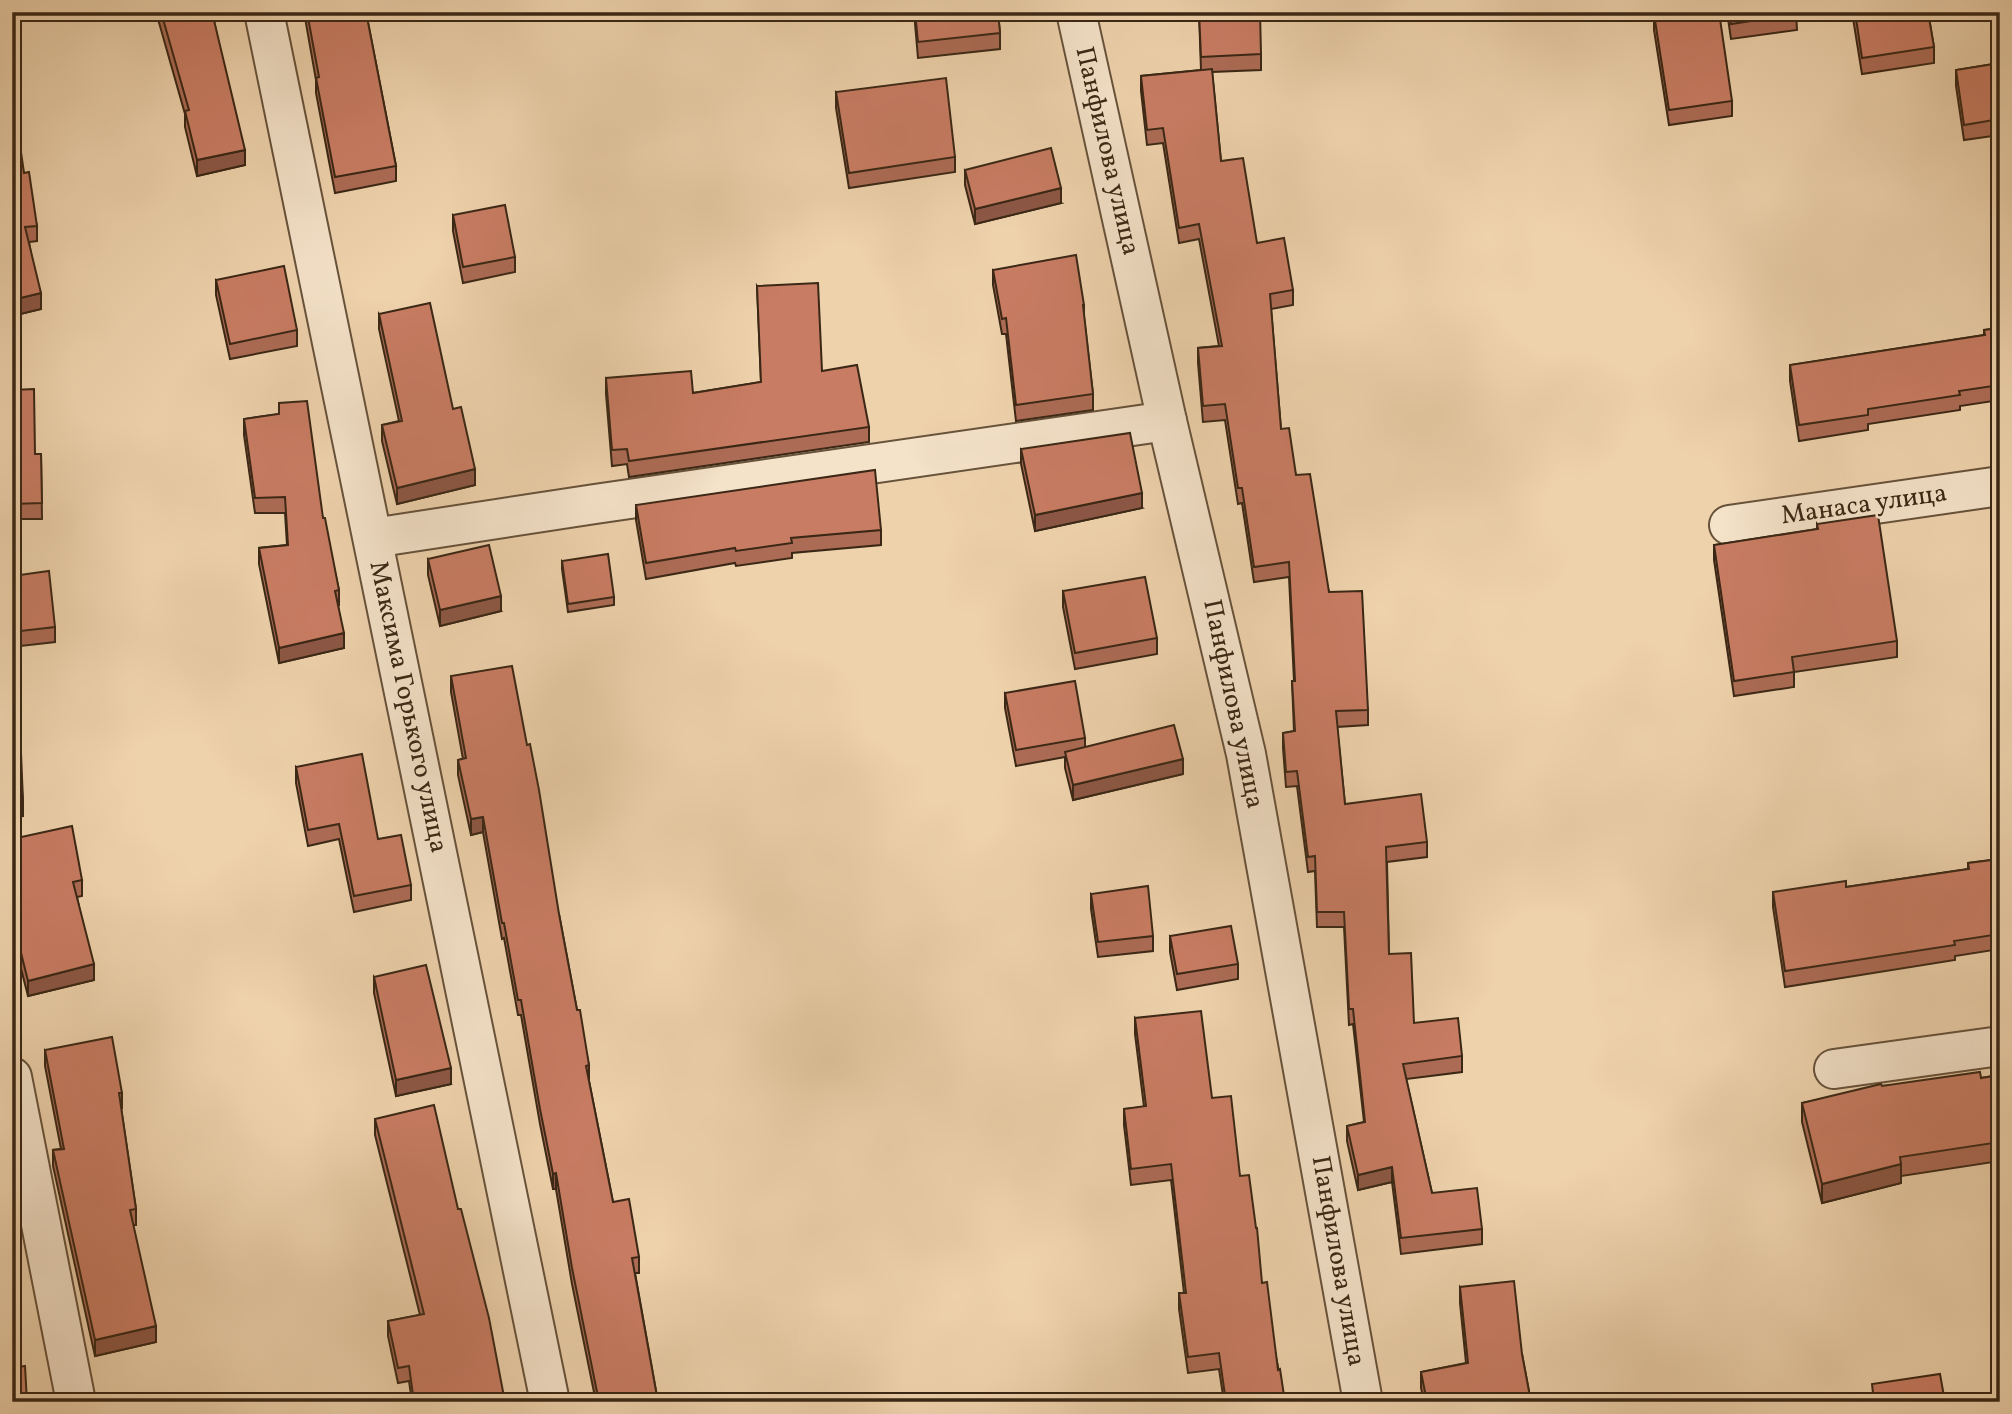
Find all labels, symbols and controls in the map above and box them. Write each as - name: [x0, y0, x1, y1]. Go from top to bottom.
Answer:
- street label: Панфилова улица: [1065, 43, 1149, 259]
- street label: Манаса улица: [1779, 476, 1949, 534]
- street label: Максима Горького улица: [359, 558, 457, 856]
- street label: Панфилова улица: [1193, 596, 1273, 812]
- street label: Панфилова улица: [1302, 1153, 1374, 1369]

